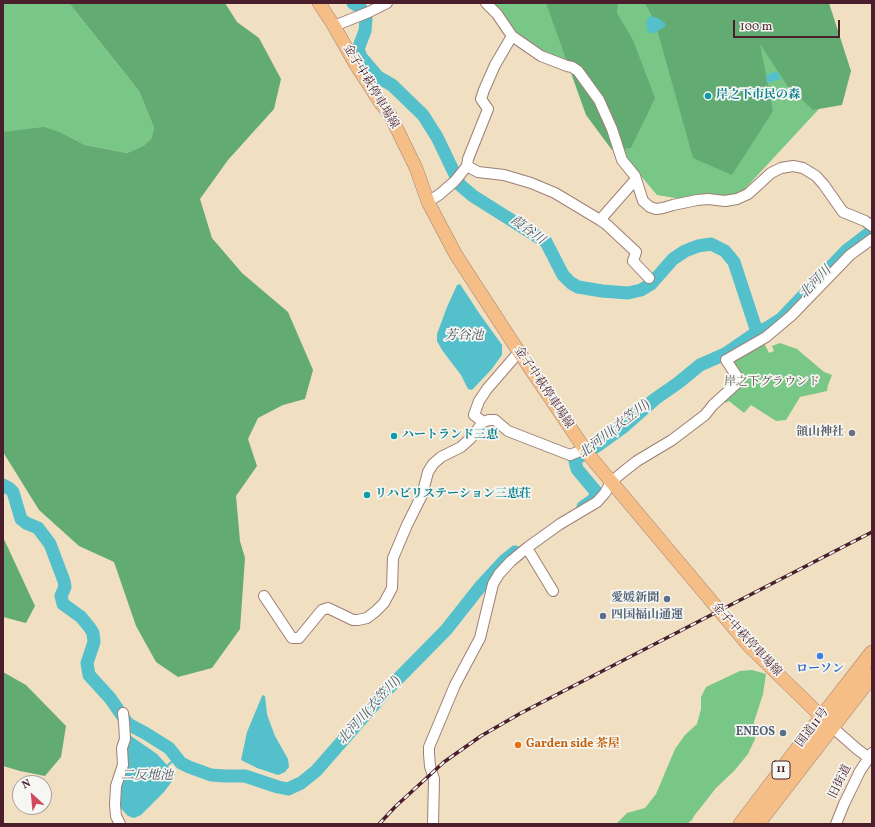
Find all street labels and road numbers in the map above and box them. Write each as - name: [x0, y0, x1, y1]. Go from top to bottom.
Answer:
- street label: 金子中萩停車場線: [339, 42, 401, 132]
- street label: 金子中萩停車場線: [510, 344, 576, 432]
- street label: 金子中萩停車場線: [708, 600, 784, 680]
- street label: 国道11号: [794, 706, 832, 750]
- road number: 11: [772, 761, 790, 779]
- street label: 旧街道: [827, 763, 855, 801]

